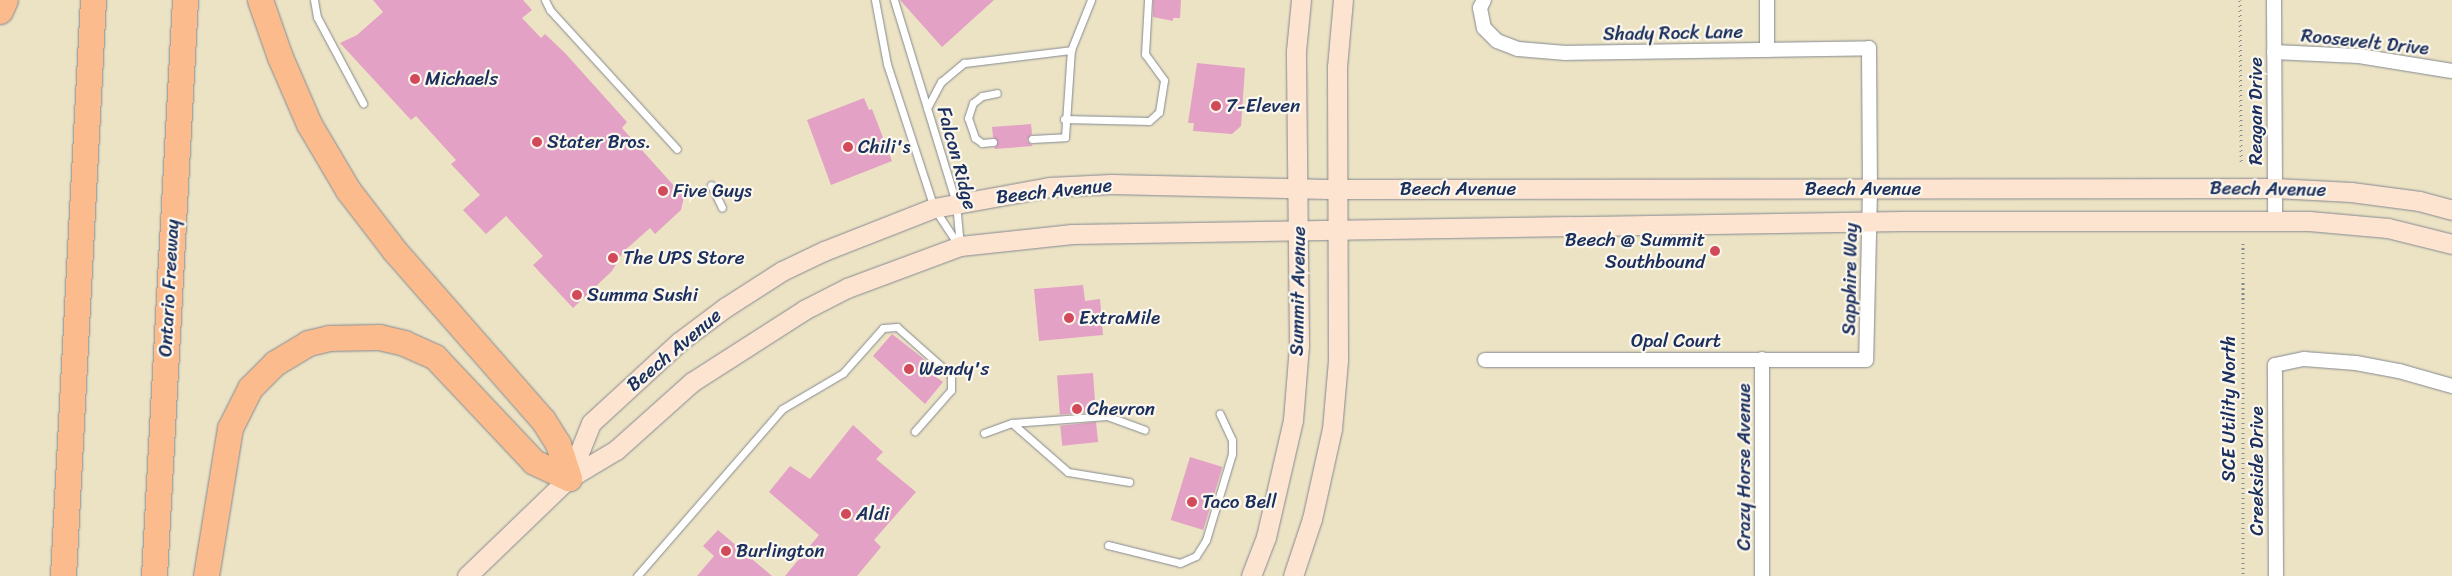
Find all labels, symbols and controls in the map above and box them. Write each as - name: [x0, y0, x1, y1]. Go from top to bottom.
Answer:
- street label: Shady Rock Lane: [1603, 20, 1743, 46]
- street label: Roosevelt Drive: [2300, 24, 2430, 60]
- street label: Reagan Drive: [2245, 57, 2267, 165]
- place label: Michaels: [425, 68, 498, 90]
- marker: Michaels: [409, 73, 421, 85]
- place label: 7-Eleven: [1226, 95, 1300, 117]
- marker: 7-Eleven: [1210, 100, 1222, 112]
- street label: Falcon Ridge: [932, 104, 982, 212]
- place label: Stater Bros.: [547, 131, 651, 153]
- marker: Stater Bros.: [531, 136, 543, 148]
- place label: Chili's: [858, 136, 911, 158]
- marker: Chili's: [842, 141, 854, 153]
- street label: Beech Avenue: [995, 174, 1113, 208]
- street label: Beech Avenue: [2210, 177, 2326, 201]
- street label: Beech Avenue: [1400, 178, 1516, 200]
- street label: Beech Avenue: [1805, 178, 1921, 200]
- place label: Five Guys: [673, 180, 753, 202]
- marker: Five Guys: [657, 185, 669, 197]
- street label: Ontario Freeway: [154, 219, 184, 357]
- street label: Sapphire Way: [1838, 222, 1862, 336]
- street label: Summit Avenue: [1285, 226, 1311, 356]
- place label: Beech @ Summit Southbound: [1565, 229, 1705, 273]
- marker: Beech @ Summit Southbound: [1709, 245, 1721, 257]
- place label: The UPS Store: [623, 247, 747, 269]
- marker: The UPS Store: [607, 252, 619, 264]
- place label: Summa Sushi: [587, 284, 699, 306]
- marker: Summa Sushi: [571, 289, 583, 301]
- street label: Beech Avenue: [622, 304, 726, 396]
- place label: ExtraMile: [1079, 307, 1160, 329]
- marker: ExtraMile: [1063, 312, 1075, 324]
- street label: Opal Court: [1631, 330, 1721, 352]
- street label: SCE Utility North: [2218, 335, 2240, 483]
- place label: Wendy's: [919, 358, 989, 380]
- marker: Wendy's: [903, 363, 915, 375]
- street label: Crazy Horse Avenue: [1733, 383, 1755, 551]
- place label: Chevron: [1087, 398, 1155, 420]
- marker: Chevron: [1071, 403, 1083, 415]
- street label: Creekside Drive: [2246, 406, 2268, 536]
- place label: Taco Bell: [1202, 491, 1277, 513]
- marker: Taco Bell: [1186, 496, 1198, 508]
- place label: Aldi: [856, 503, 889, 525]
- marker: Aldi: [840, 508, 852, 520]
- place label: Burlington: [736, 540, 825, 562]
- marker: Burlington: [720, 545, 732, 557]

